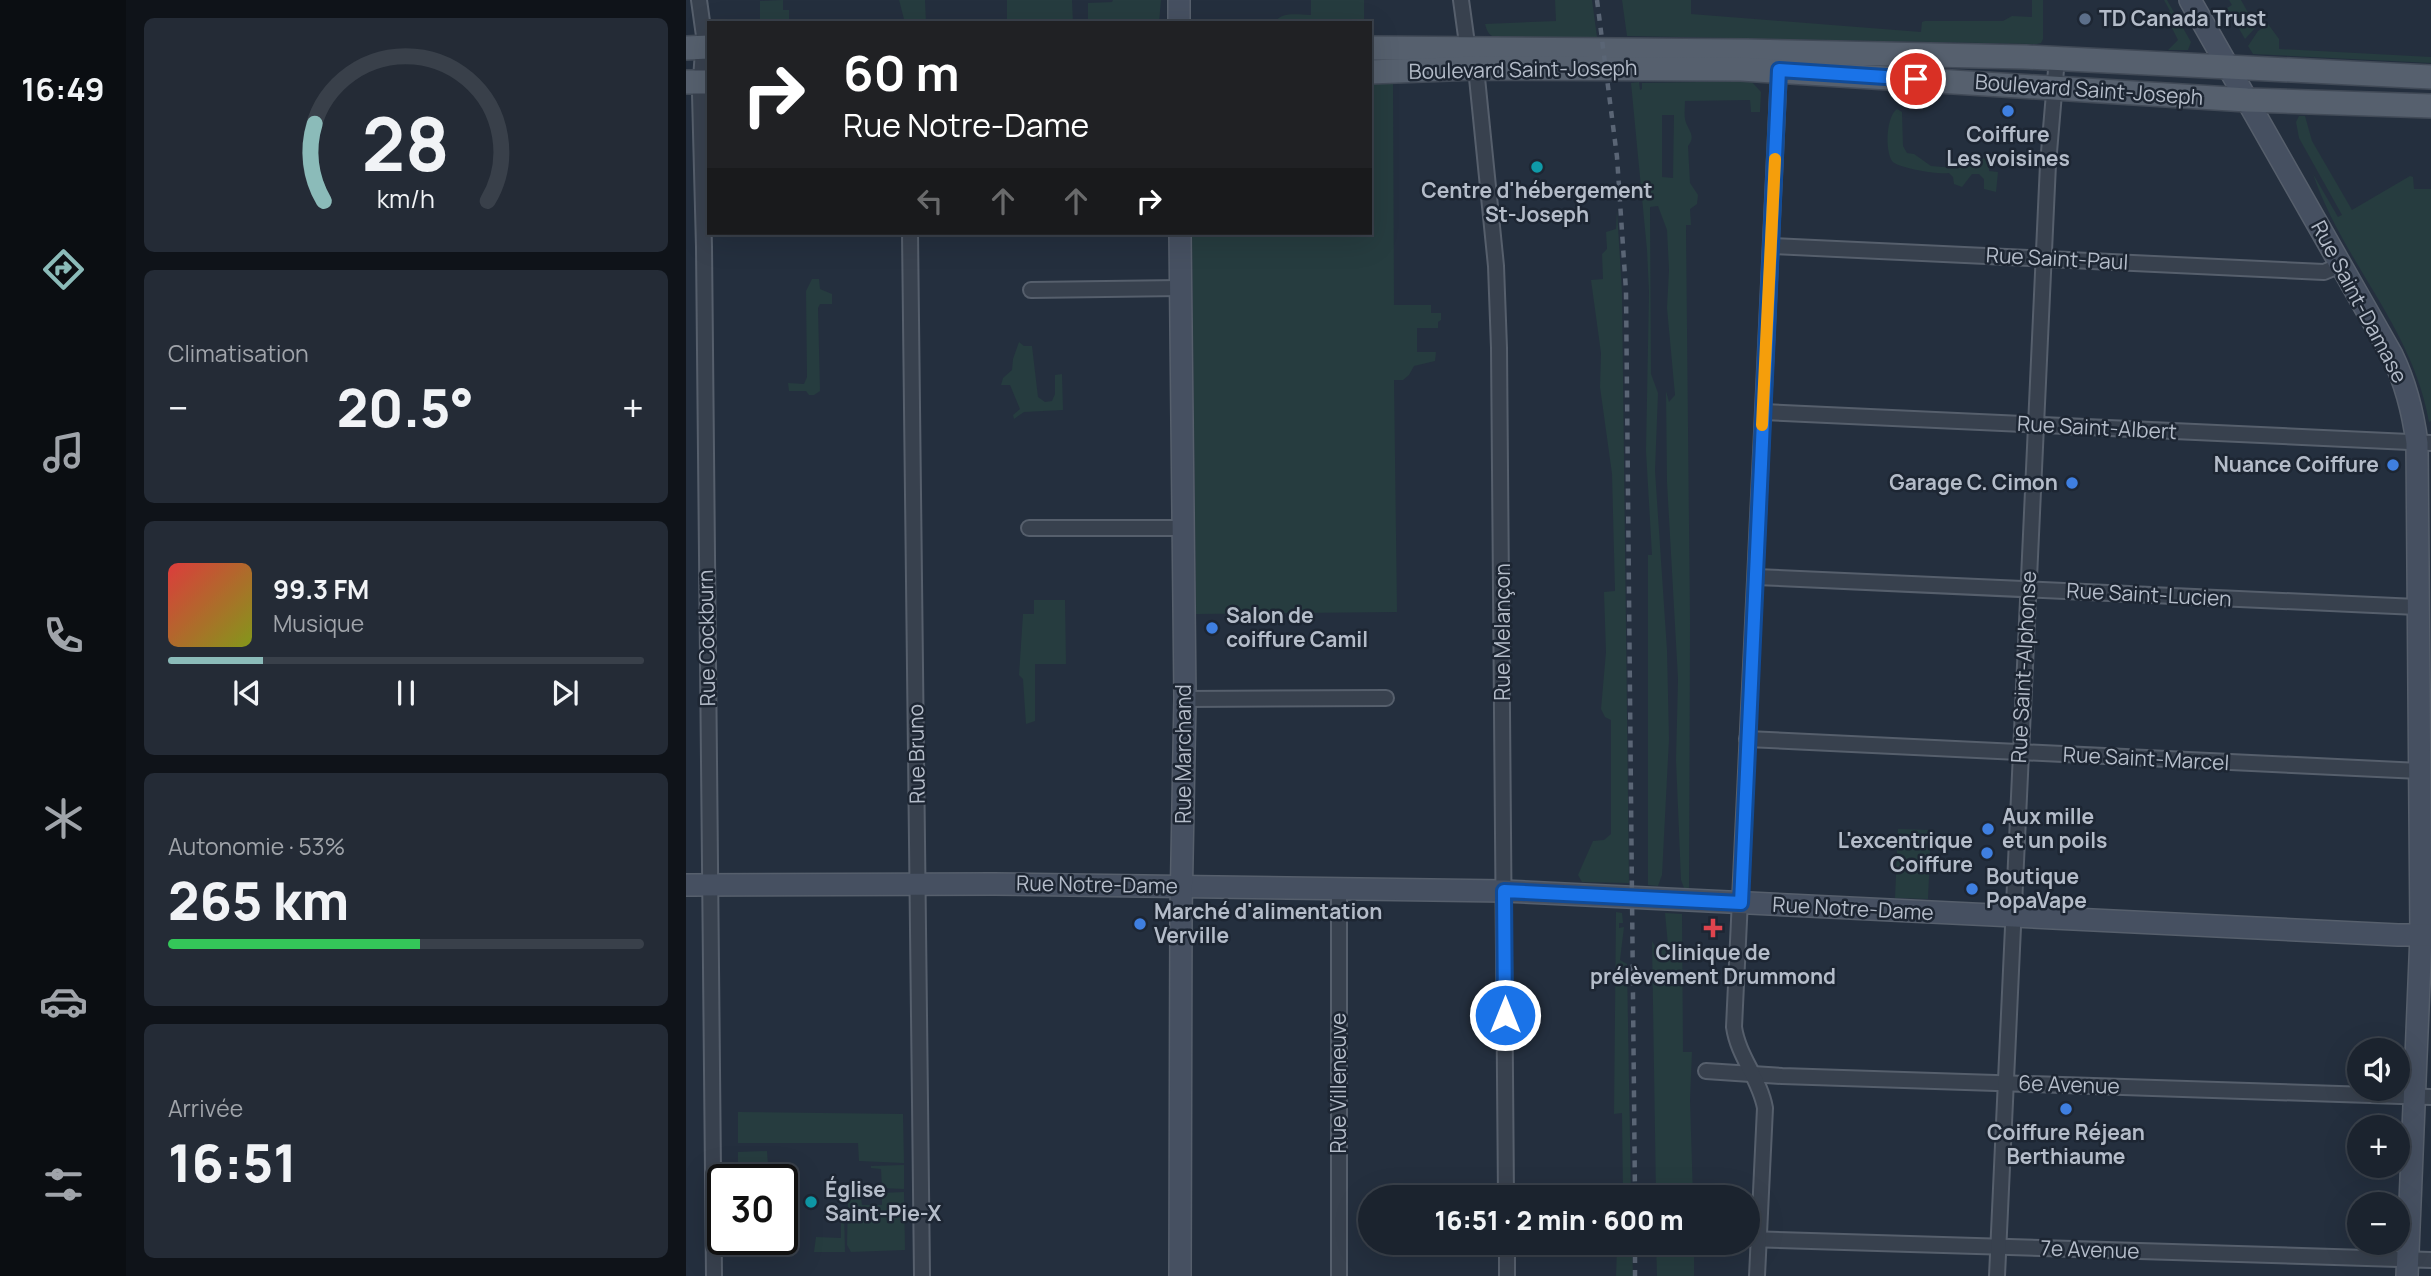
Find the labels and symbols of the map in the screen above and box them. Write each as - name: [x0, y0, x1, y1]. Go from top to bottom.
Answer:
- place label: TD Canada Trust: [2099, 4, 2266, 32]
- marker: TD Canada Trust: [2077, 11, 2093, 27]
- pin: [1886, 49, 1946, 109]
- street label: Boulevard Saint-Joseph: [1408, 53, 1638, 85]
- street label: Boulevard Saint-Joseph: [1974, 67, 2204, 111]
- marker: Coiffure Les voisines: [2000, 103, 2016, 119]
- place label: Coiffure Les voisines: [1946, 120, 2070, 172]
- marker: Centre d'hébergement St-Joseph: [1529, 159, 1545, 175]
- place label: Centre d'hébergement St-Joseph: [1421, 176, 1653, 228]
- street label: Rue Saint-Damase: [2305, 216, 2414, 388]
- street label: Rue Saint-Paul: [1985, 240, 2129, 276]
- street label: Rue Saint-Albert: [2016, 409, 2178, 445]
- place label: Nuance Coiffure: [2214, 450, 2379, 478]
- marker: Nuance Coiffure: [2385, 457, 2401, 473]
- place label: Garage C. Cimon: [1889, 468, 2058, 496]
- marker: Garage C. Cimon: [2064, 475, 2080, 491]
- street label: Rue Melançon: [1488, 563, 1516, 701]
- street label: Rue Cockburn: [691, 569, 721, 707]
- street label: Rue Saint-Alphonse: [2004, 570, 2042, 764]
- street label: Rue Saint-Lucien: [2066, 576, 2232, 612]
- place label: Salon de coiffure Camil: [1226, 601, 1368, 653]
- marker: Salon de coiffure Camil: [1204, 620, 1220, 636]
- street label: Rue Marchand: [1169, 684, 1197, 824]
- street label: Rue Bruno: [901, 704, 931, 804]
- street label: Rue Saint-Marcel: [2062, 740, 2230, 776]
- place label: Aux mille et un poils: [2002, 802, 2107, 854]
- marker: Aux mille et un poils: [1980, 821, 1996, 837]
- place label: L'excentrique Coiffure: [1838, 826, 1973, 878]
- marker: L'excentrique Coiffure: [1979, 845, 1995, 861]
- place label: Boutique PopaVape: [1986, 862, 2087, 914]
- street label: Rue Notre-Dame: [1016, 869, 1178, 899]
- marker: Boutique PopaVape: [1964, 881, 1980, 897]
- street label: Rue Notre-Dame: [1772, 890, 1934, 926]
- place label: Marché d'alimentation Verville: [1154, 897, 1382, 949]
- marker: Marché d'alimentation Verville: [1132, 916, 1148, 932]
- marker: Clinique de prélèvement Drummond: [1703, 918, 1723, 938]
- place label: Clinique de prélèvement Drummond: [1590, 938, 1836, 990]
- position arrow: [1468, 978, 1542, 1052]
- street label: Rue Villeneuve: [1324, 1013, 1352, 1153]
- street label: 6e Avenue: [2018, 1068, 2120, 1100]
- marker: Coiffure Réjean Berthiaume: [2058, 1101, 2074, 1117]
- place label: Coiffure Réjean Berthiaume: [1987, 1118, 2145, 1170]
- speed limit sign: 30: [707, 1164, 798, 1255]
- place label: Église Saint-Pie-X: [825, 1175, 942, 1227]
- marker: Église Saint-Pie-X: [803, 1194, 819, 1210]
- street label: 7e Avenue: [2040, 1233, 2140, 1265]

